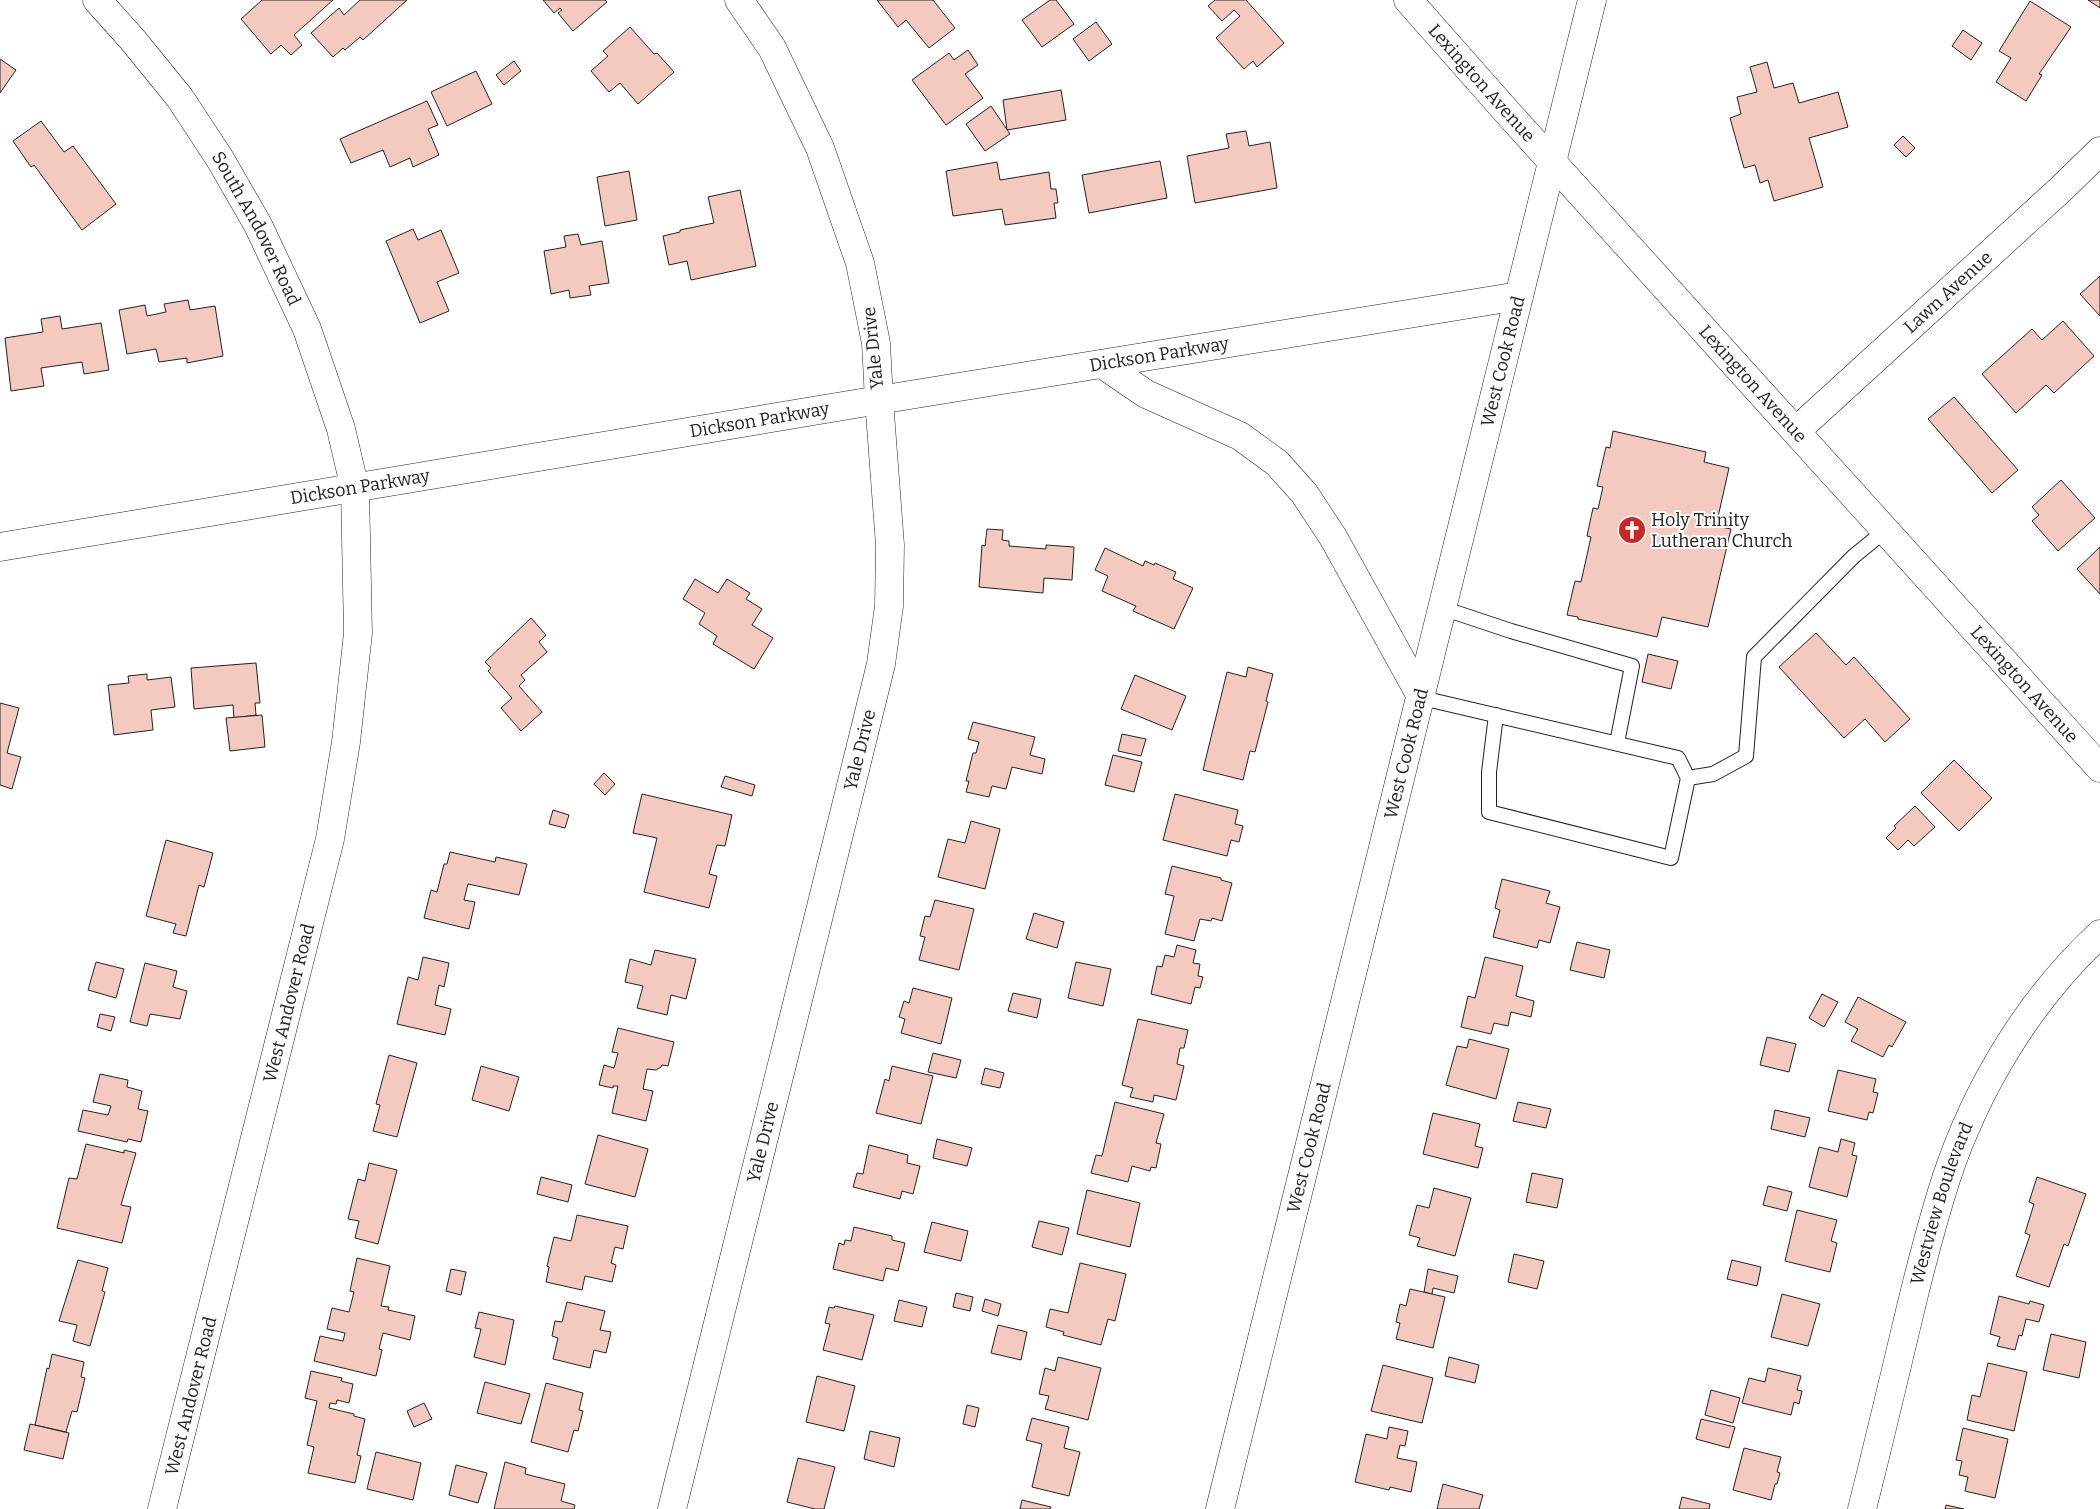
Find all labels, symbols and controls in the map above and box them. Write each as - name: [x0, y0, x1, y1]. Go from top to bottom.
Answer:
- street label: Lexington Avenue: [1423, 20, 1540, 147]
- street label: South Andover Road: [207, 147, 306, 309]
- street label: Lawn Avenue: [1899, 246, 1997, 338]
- street label: West Cook Road: [1476, 293, 1530, 429]
- street label: Yale Drive: [858, 306, 888, 390]
- street label: Lexington Avenue: [1694, 321, 1811, 447]
- street label: Dickson Parkway: [1088, 332, 1231, 377]
- street label: Dickson Parkway: [688, 397, 831, 442]
- street label: Dickson Parkway: [289, 464, 432, 509]
- place label: Holy Trinity Lutheran Church: [1651, 509, 1793, 552]
- church icon: Holy Trinity Lutheran Church: [1617, 515, 1647, 545]
- street label: Lexington Avenue: [1966, 621, 2083, 747]
- street label: West Cook Road: [1380, 686, 1433, 821]
- street label: Yale Drive: [839, 707, 880, 793]
- street label: West Andover Road: [259, 921, 319, 1085]
- street label: West Cook Road: [1282, 1080, 1336, 1215]
- street label: Yale Drive: [742, 1099, 783, 1185]
- street label: Westview Boulevard: [1906, 1118, 1978, 1287]
- street label: West Andover Road: [161, 1314, 221, 1478]

